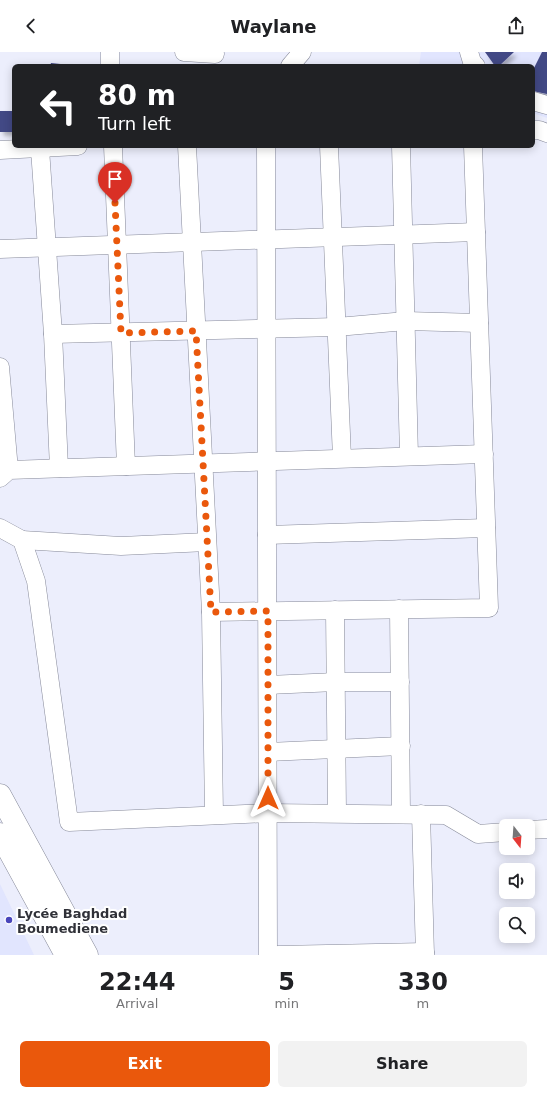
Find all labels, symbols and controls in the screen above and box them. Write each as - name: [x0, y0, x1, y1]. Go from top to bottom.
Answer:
- icon: back: [20, 15, 42, 37]
- icon: share: [505, 15, 527, 37]
- text: Waylane: [231, 16, 316, 37]
- text: 80 m: [98, 79, 176, 112]
- icon: left: [32, 80, 84, 132]
- text: Turn left: [98, 113, 171, 134]
- pin: [98, 162, 132, 203]
- icon: arrive: [104, 168, 126, 190]
- position arrow: [247, 777, 289, 819]
- north arrow: [499, 819, 535, 855]
- map controls: [499, 819, 535, 943]
- button: sound: [499, 863, 535, 899]
- place label: Lycée Baghdad Boumediene: [17, 906, 127, 936]
- button: search: [499, 907, 535, 943]
- marker: Lycée Baghdad Boumediene: [4, 915, 14, 925]
- text: 22:44: [99, 968, 175, 996]
- text: 5: [278, 968, 295, 996]
- text: 330: [398, 968, 448, 996]
- text: Arrival: [116, 996, 158, 1011]
- text: min: [274, 996, 299, 1011]
- text: m: [417, 996, 429, 1011]
- button: Exit: [20, 1041, 270, 1087]
- button: Share: [278, 1041, 527, 1087]

